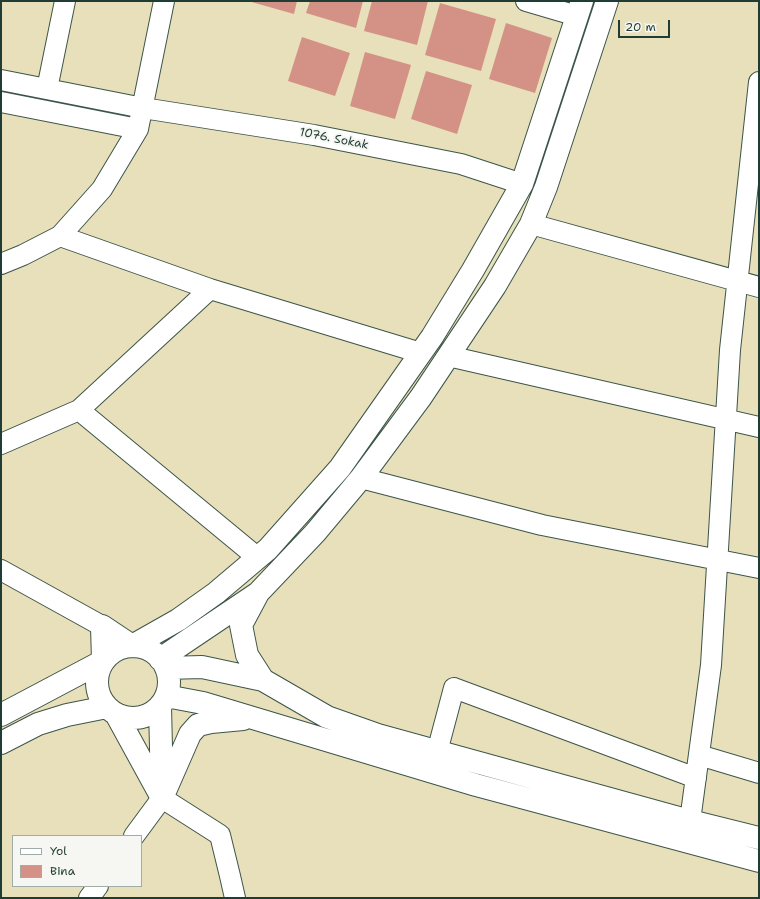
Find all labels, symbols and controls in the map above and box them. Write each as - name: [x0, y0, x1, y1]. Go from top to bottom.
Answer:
- scale bar: [620, 12, 672, 38]
- text: 20 m: [625, 19, 656, 35]
- street label: 1076. Sokak: [298, 125, 370, 153]
- legend: [12, 835, 142, 887]
- text: Yol: [50, 843, 67, 859]
- text: Bina: [50, 863, 75, 879]

